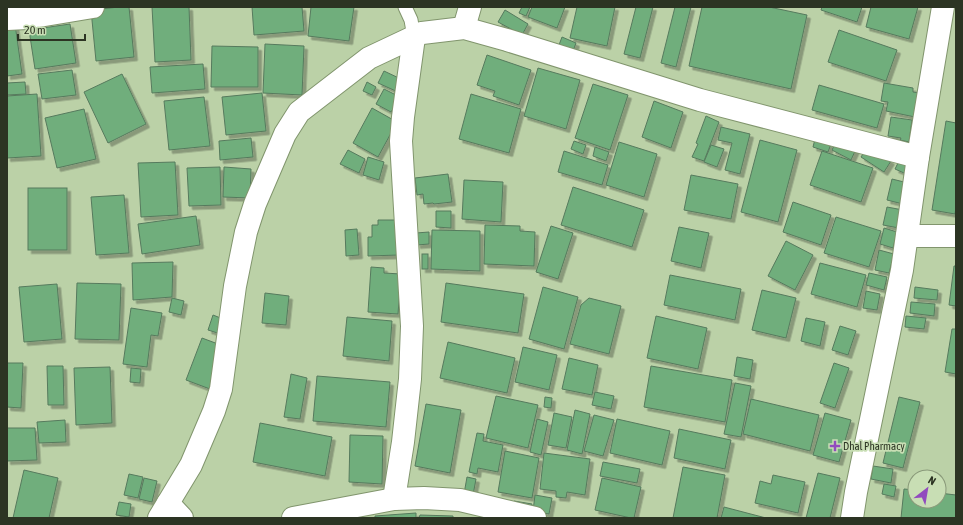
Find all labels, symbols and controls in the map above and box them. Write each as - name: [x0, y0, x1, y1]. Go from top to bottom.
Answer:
- scale bar: [18, 16, 85, 42]
- text: 20 m: [24, 23, 46, 37]
- place label: Dhal Pharmacy: [843, 440, 905, 452]
- marker: Dhal Pharmacy: [830, 441, 840, 451]
- north arrow: [907, 469, 947, 509]
- text: N: [926, 474, 938, 487]

